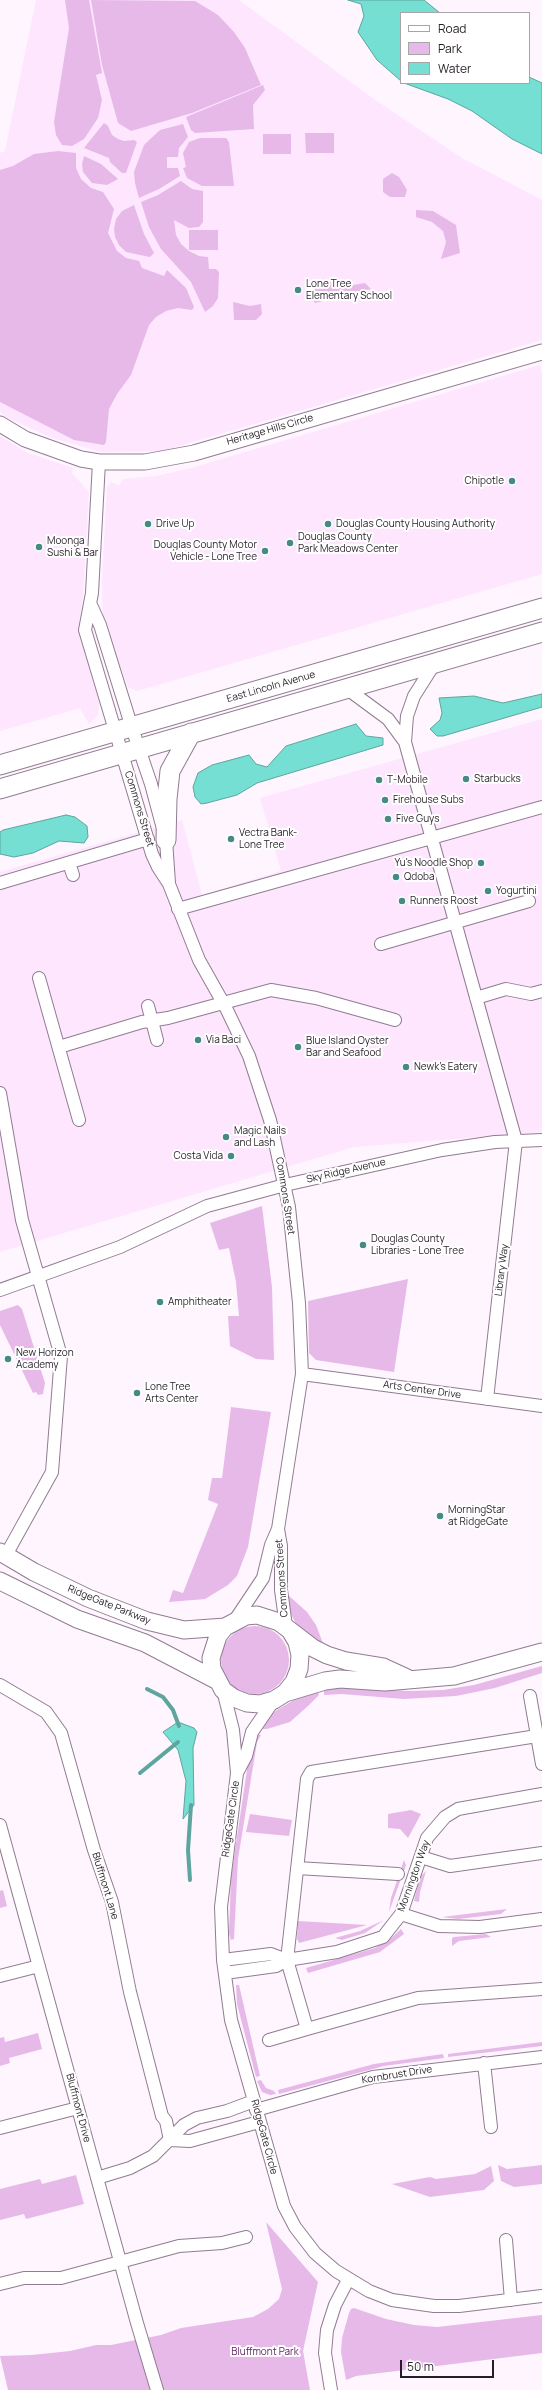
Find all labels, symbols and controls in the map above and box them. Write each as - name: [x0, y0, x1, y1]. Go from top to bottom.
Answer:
- legend: [400, 12, 530, 84]
- text: Road: [438, 20, 466, 37]
- text: Park: [438, 40, 462, 57]
- text: Water: [438, 60, 471, 77]
- place label: Lone Tree Elementary School: [306, 278, 392, 302]
- marker: Lone Tree Elementary School: [293, 285, 303, 295]
- street label: Heritage Hills Circle: [225, 412, 315, 448]
- place label: Chipotle: [465, 475, 504, 487]
- marker: Chipotle: [507, 476, 517, 486]
- place label: Drive Up: [156, 518, 194, 530]
- place label: Douglas County Housing Authority: [336, 518, 495, 530]
- marker: Drive Up: [143, 519, 153, 529]
- marker: Douglas County Housing Authority: [323, 519, 333, 529]
- place label: Douglas County Park Meadows Center: [298, 531, 398, 554]
- place label: Moonga Sushi & Bar: [47, 535, 98, 558]
- marker: Douglas County Park Meadows Center: [285, 538, 295, 548]
- place label: Douglas County Motor Vehicle - Lone Tree: [154, 539, 257, 562]
- marker: Moonga Sushi & Bar: [34, 542, 44, 552]
- marker: Douglas County Motor Vehicle - Lone Tree: [260, 546, 270, 556]
- street label: East Lincoln Avenue: [225, 669, 317, 705]
- street label: Commons Street: [122, 770, 156, 848]
- place label: Starbucks: [474, 773, 521, 785]
- place label: T-Mobile: [387, 774, 428, 786]
- marker: Starbucks: [461, 774, 471, 784]
- marker: T-Mobile: [374, 775, 384, 785]
- place label: Firehouse Subs: [393, 794, 464, 806]
- marker: Firehouse Subs: [380, 795, 390, 805]
- place label: Five Guys: [396, 813, 440, 825]
- marker: Five Guys: [383, 814, 393, 824]
- place label: Vectra Bank- Lone Tree: [239, 827, 297, 850]
- marker: Vectra Bank- Lone Tree: [226, 834, 236, 844]
- place label: Yu's Noodle Shop: [395, 857, 473, 869]
- marker: Yu's Noodle Shop: [476, 858, 486, 868]
- place label: Qdoba: [404, 871, 435, 883]
- marker: Qdoba: [391, 872, 401, 882]
- place label: Yogurtini: [496, 885, 537, 897]
- marker: Yogurtini: [483, 886, 493, 896]
- place label: Runners Roost: [410, 895, 478, 907]
- marker: Runners Roost: [397, 896, 407, 906]
- place label: Via Baci: [206, 1034, 241, 1046]
- marker: Via Baci: [193, 1035, 203, 1045]
- place label: Blue Island Oyster Bar and Seafood: [306, 1035, 389, 1058]
- marker: Blue Island Oyster Bar and Seafood: [293, 1042, 303, 1052]
- place label: Newk’s Eatery: [414, 1061, 478, 1073]
- marker: Newk’s Eatery: [401, 1062, 411, 1072]
- place label: Magic Nails and Lash: [234, 1125, 286, 1148]
- marker: Magic Nails and Lash: [221, 1132, 231, 1142]
- place label: Costa Vida: [174, 1150, 223, 1162]
- marker: Costa Vida: [226, 1151, 236, 1161]
- street label: Commons Street: [273, 1156, 297, 1236]
- street label: Sky Ridge Avenue: [305, 1156, 387, 1186]
- place label: Douglas County Libraries - Lone Tree: [371, 1233, 464, 1256]
- marker: Douglas County Libraries - Lone Tree: [358, 1240, 368, 1250]
- street label: Library Way: [493, 1243, 511, 1297]
- place label: Amphitheater: [168, 1296, 232, 1308]
- marker: Amphitheater: [155, 1297, 165, 1307]
- place label: New Horizon Academy: [16, 1347, 74, 1370]
- marker: New Horizon Academy: [3, 1354, 13, 1364]
- street label: Arts Center Drive: [382, 1379, 462, 1401]
- place label: Lone Tree Arts Center: [145, 1381, 198, 1404]
- marker: Lone Tree Arts Center: [132, 1388, 142, 1398]
- place label: MorningStar at RidgeGate: [448, 1504, 508, 1528]
- marker: MorningStar at RidgeGate: [435, 1511, 445, 1521]
- street label: Commons Street: [273, 1538, 291, 1618]
- street label: RidgeGate Parkway: [66, 1583, 152, 1627]
- street label: RidgeGate Circle: [220, 1780, 242, 1858]
- street label: Mornington Way: [396, 1839, 432, 1913]
- street label: Bluffmont Lane: [89, 1851, 121, 1921]
- street label: Kornbrust Drive: [361, 2064, 433, 2086]
- street label: Bluffmont Drive: [63, 2072, 93, 2144]
- street label: RidgeGate Circle: [248, 2098, 280, 2176]
- park label: Bluffmont Park: [231, 2346, 299, 2358]
- scale bar: [402, 2352, 496, 2378]
- text: 50 m: [407, 2358, 434, 2375]

